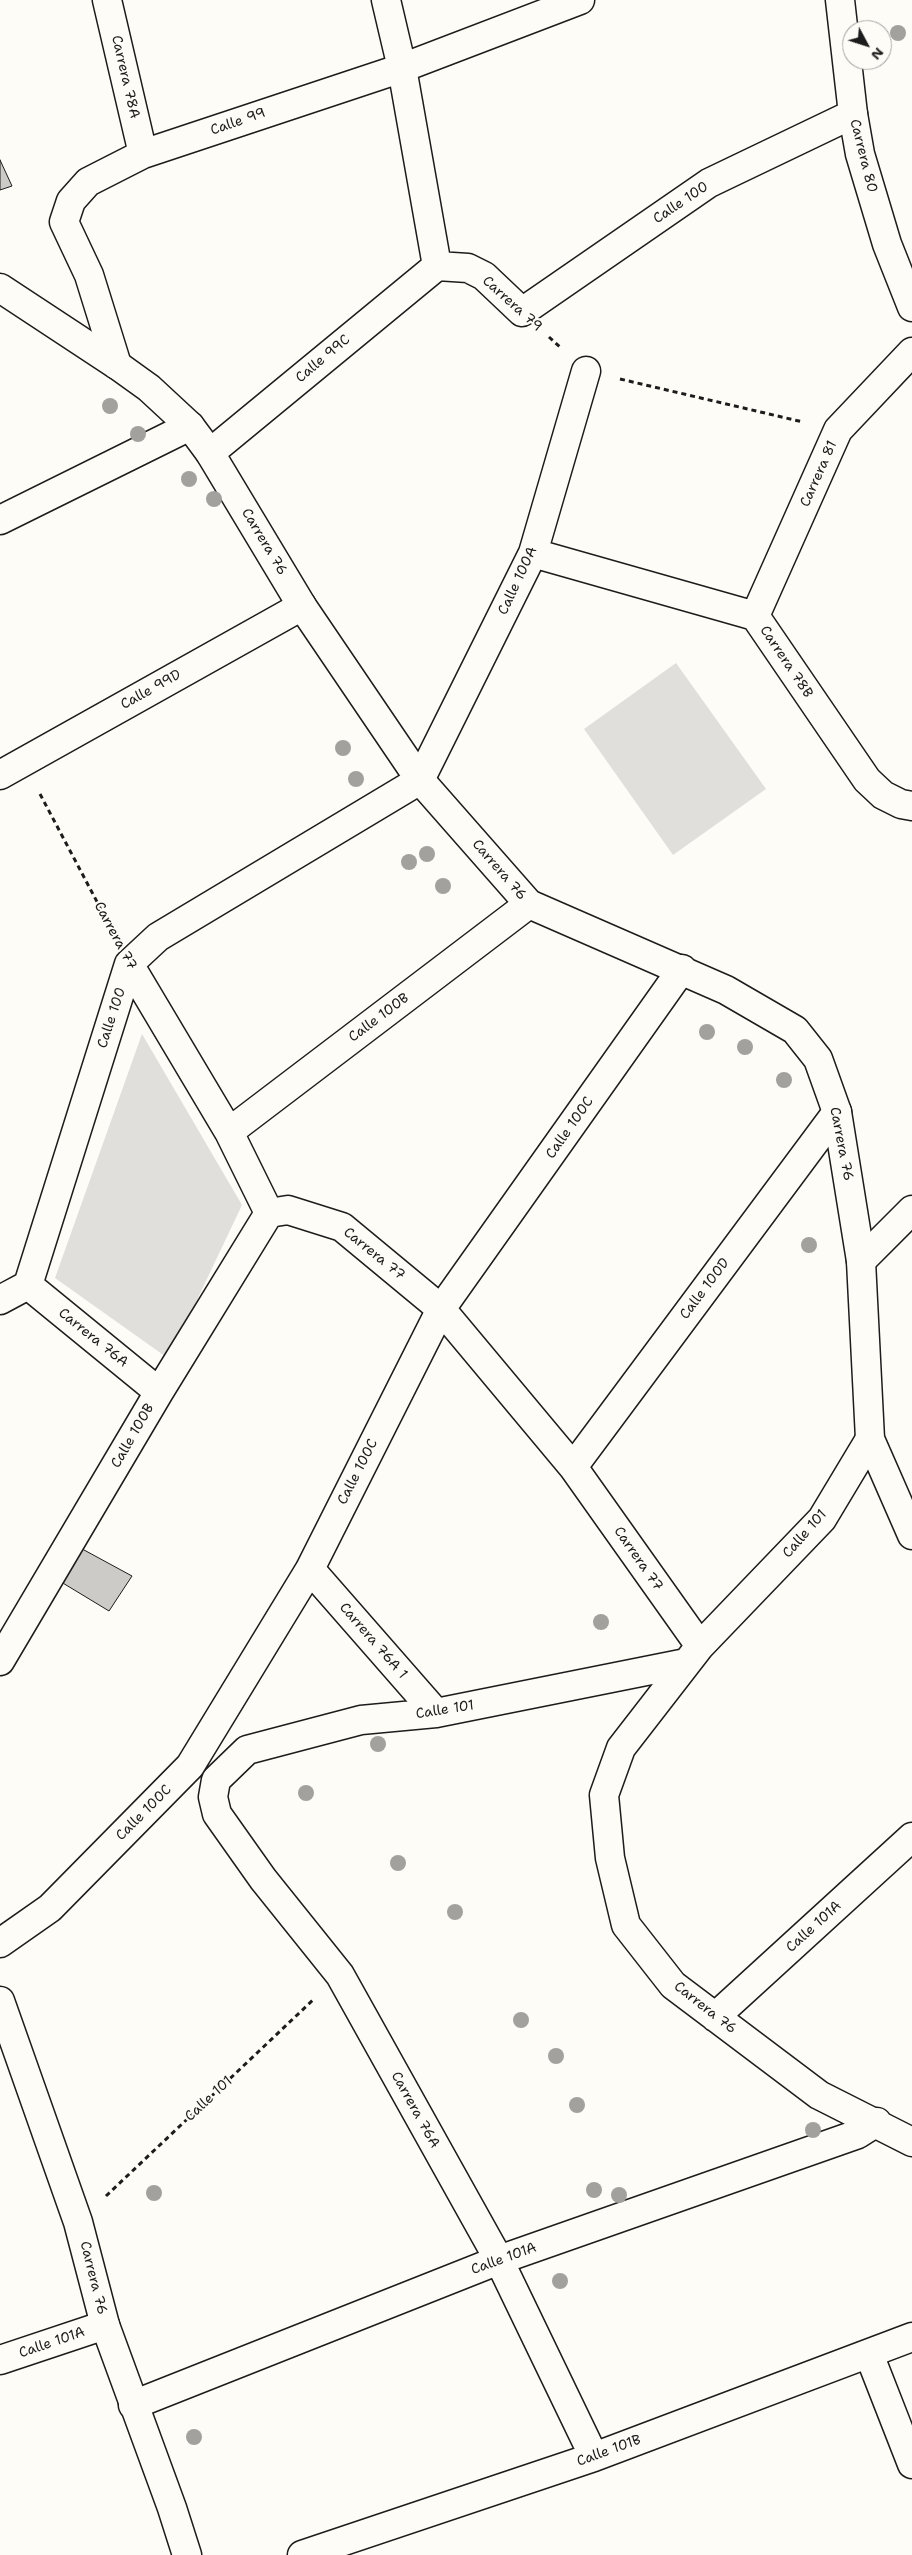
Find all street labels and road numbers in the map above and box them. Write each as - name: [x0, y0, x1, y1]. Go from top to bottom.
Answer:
- street label: Carrera 78A: [107, 34, 143, 120]
- street label: Calle 99: [208, 105, 268, 139]
- street label: Carrera 80: [846, 118, 880, 194]
- street label: Calle 100: [650, 178, 712, 228]
- street label: Carrera 79: [479, 273, 545, 335]
- street label: Calle 99C: [292, 331, 354, 387]
- street label: Carrera 81: [797, 438, 841, 510]
- street label: Carrera 76: [238, 506, 290, 578]
- street label: Calle 100A: [495, 544, 541, 618]
- street label: Carrera 78B: [756, 623, 816, 701]
- street label: Calle 99D: [118, 667, 184, 713]
- street label: Carrera 76: [468, 836, 530, 904]
- street label: Carrera 77: [90, 899, 140, 973]
- street label: Calle 100: [94, 985, 130, 1051]
- street label: Calle 100B: [345, 990, 413, 1046]
- street label: Calle 100C: [543, 1094, 597, 1162]
- street label: Carrera 76: [826, 1106, 856, 1182]
- street label: Carrera 77: [340, 1224, 408, 1284]
- street label: Calle 100D: [677, 1255, 733, 1323]
- street label: Carrera 76A: [55, 1305, 131, 1371]
- street label: Calle 100B: [108, 1401, 158, 1471]
- street label: Calle 100C: [334, 1436, 382, 1508]
- street label: Calle 101: [779, 1506, 831, 1562]
- street label: Carrera 77: [610, 1524, 666, 1594]
- street label: Carrera 76A 1: [335, 1600, 411, 1682]
- street label: Calle 101: [415, 1697, 475, 1723]
- street label: Calle 100C: [113, 1782, 175, 1844]
- street label: Calle 101A: [783, 1898, 845, 1956]
- street label: Carrera 76: [670, 1978, 740, 2038]
- street label: Carrera 76A: [387, 2069, 443, 2151]
- street label: Calle 101: [182, 2073, 236, 2125]
- street label: Calle 101A: [469, 2239, 539, 2279]
- street label: Carrera 76: [76, 2240, 110, 2316]
- street label: Calle 101A: [17, 2324, 87, 2362]
- street label: Calle 101B: [575, 2432, 643, 2470]

